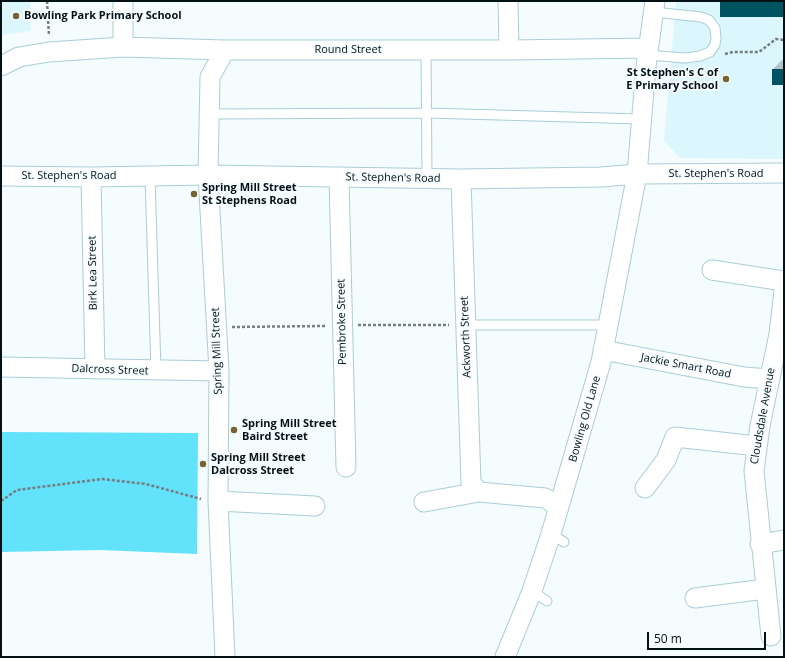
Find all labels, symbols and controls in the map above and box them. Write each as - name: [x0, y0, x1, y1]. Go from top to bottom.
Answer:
- place label: Bowling Park Primary School: [24, 9, 182, 23]
- marker: Bowling Park Primary School: [11, 11, 21, 21]
- street label: Round Street: [314, 43, 382, 57]
- place label: St Stephen's C of E Primary School: [626, 66, 718, 92]
- marker: St Stephen's C of E Primary School: [721, 74, 731, 84]
- street label: St. Stephen's Road: [669, 167, 763, 181]
- street label: St. Stephen's Road: [22, 169, 116, 183]
- street label: St. Stephen's Road: [345, 171, 441, 185]
- place label: Spring Mill Street St Stephens Road: [202, 181, 297, 207]
- marker: Spring Mill Street St Stephens Road: [189, 189, 199, 199]
- street label: Birk Lea Street: [86, 236, 100, 310]
- street label: Pembroke Street: [335, 279, 349, 365]
- street label: Ackworth Street: [458, 296, 474, 378]
- street label: Spring Mill Street: [209, 307, 225, 395]
- street label: Jackie Smart Road: [640, 351, 732, 381]
- street label: Dalcross Street: [71, 362, 149, 378]
- street label: Cloudsdale Avenue: [748, 367, 778, 465]
- street label: Bowling Old Lane: [566, 374, 604, 464]
- place label: Spring Mill Street Baird Street: [242, 417, 337, 443]
- marker: Spring Mill Street Baird Street: [229, 425, 239, 435]
- place label: Spring Mill Street Dalcross Street: [211, 451, 306, 477]
- marker: Spring Mill Street Dalcross Street: [198, 459, 208, 469]
- scale bar: [649, 624, 768, 650]
- text: 50 m: [654, 630, 682, 647]

